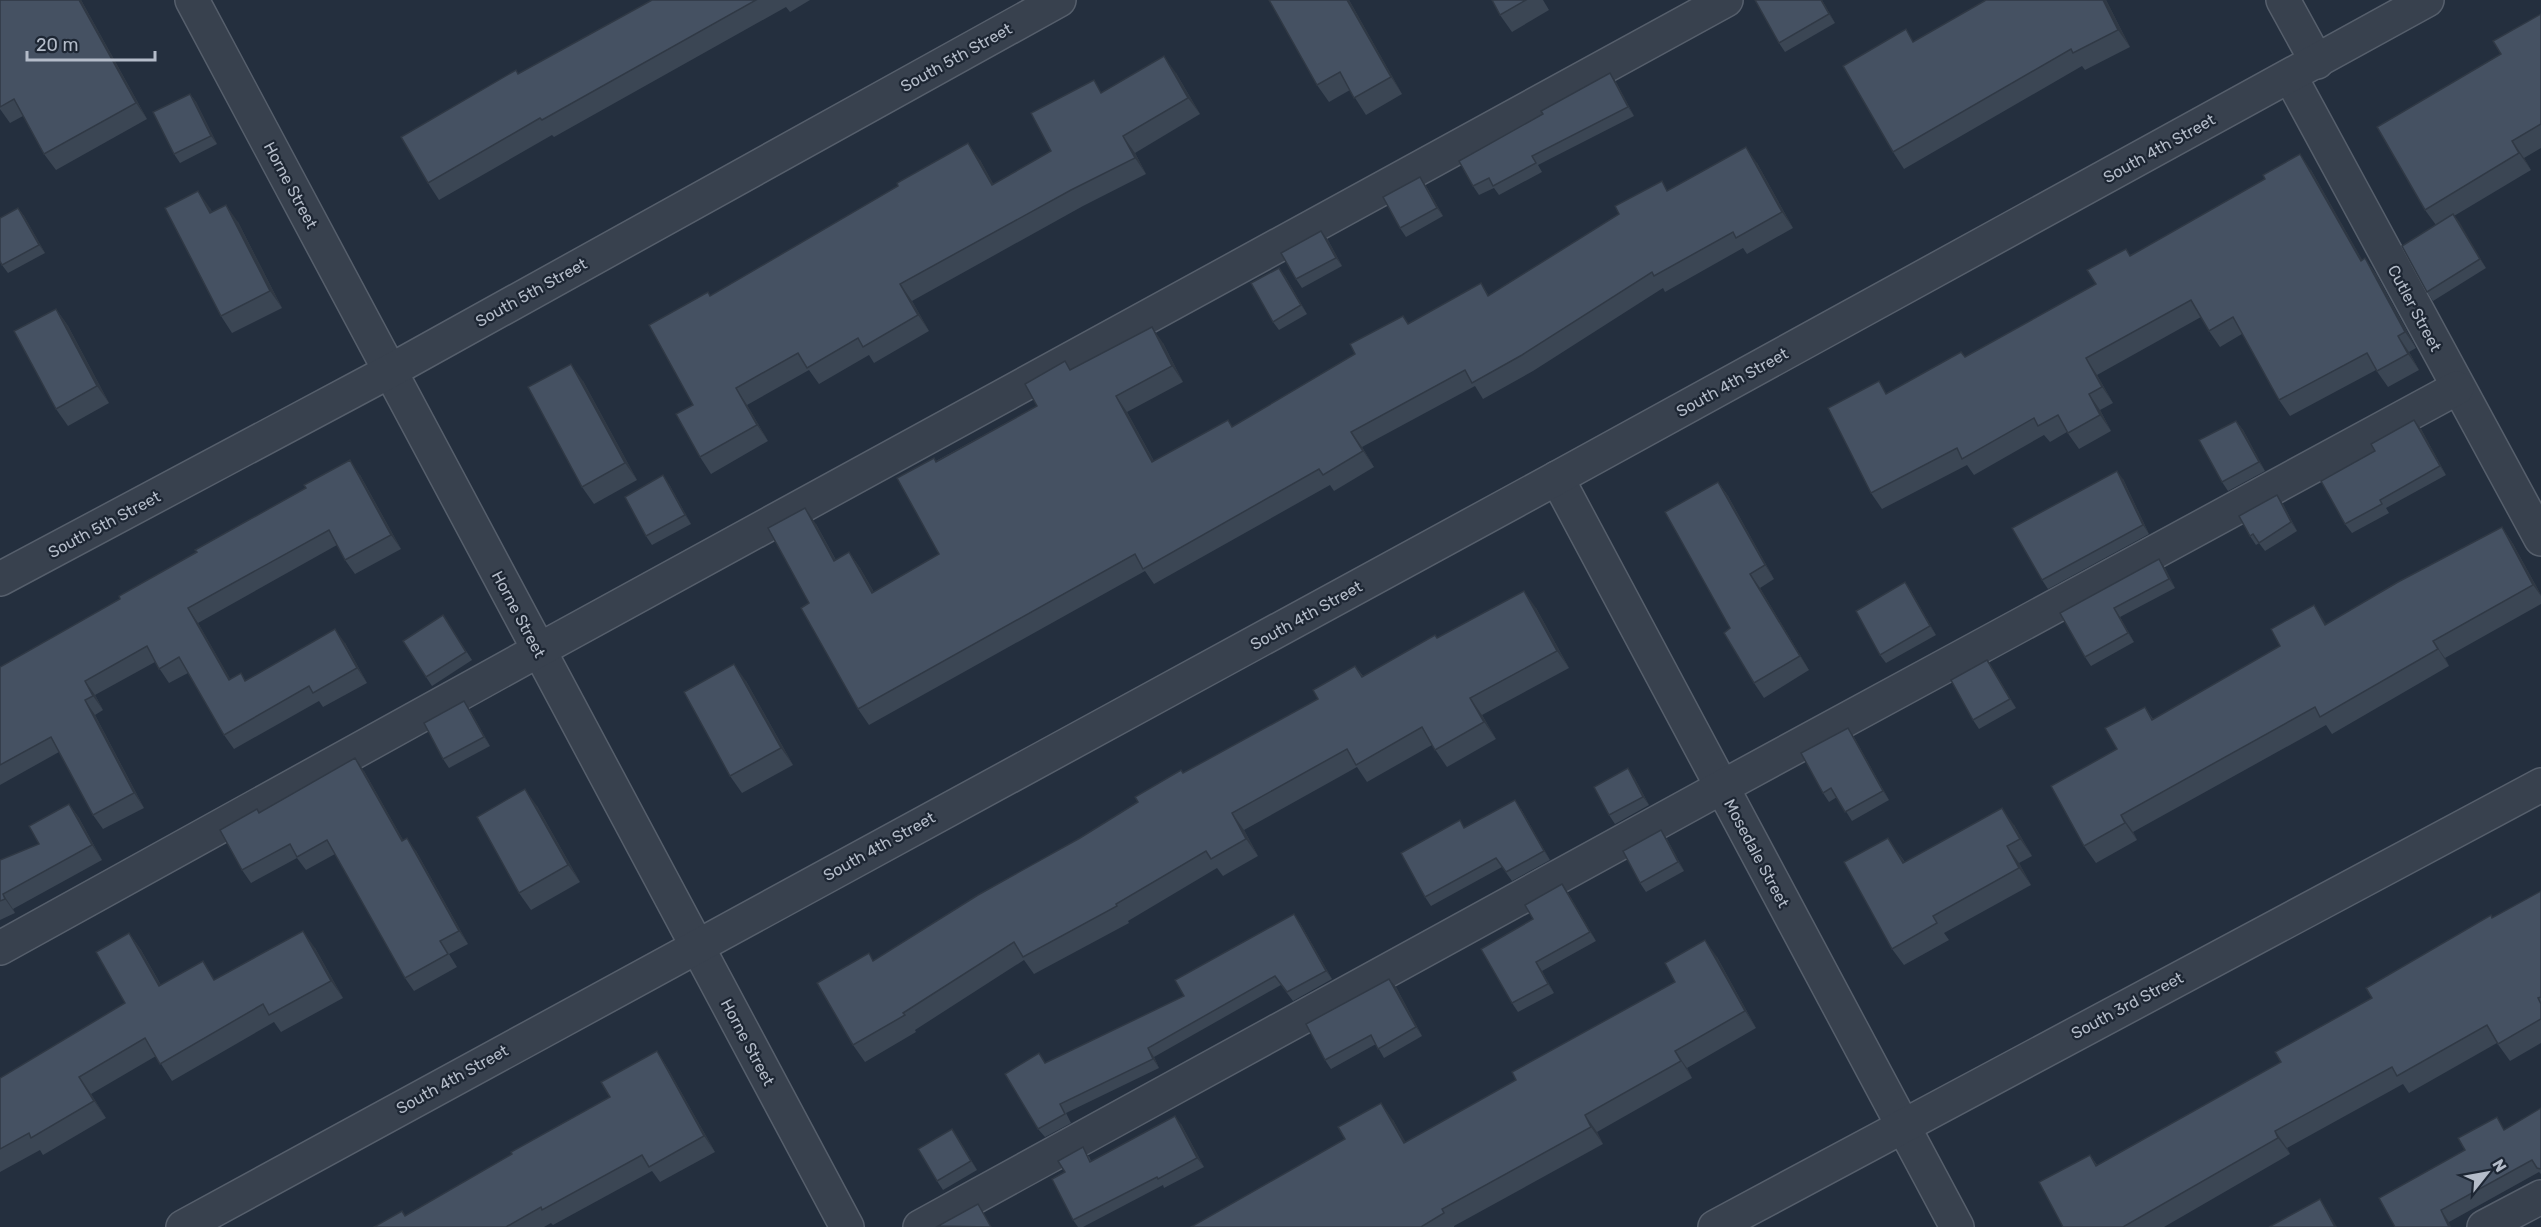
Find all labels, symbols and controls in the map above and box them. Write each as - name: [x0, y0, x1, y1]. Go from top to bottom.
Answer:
- street label: South 5th Street: [897, 19, 1015, 96]
- scale bar: [27, 24, 154, 62]
- text: 20 m: [36, 34, 78, 56]
- street label: South 4th Street: [2100, 110, 2218, 187]
- street label: Horne Street: [260, 139, 321, 232]
- street label: South 5th Street: [472, 254, 590, 331]
- street label: Cutler Street: [2384, 262, 2445, 355]
- street label: South 4th Street: [1673, 344, 1791, 421]
- street label: South 5th Street: [45, 487, 164, 562]
- street label: Horne Street: [488, 568, 549, 661]
- street label: South 4th Street: [1247, 577, 1365, 654]
- street label: Mosedale Street: [1720, 796, 1793, 911]
- street label: South 4th Street: [820, 808, 938, 885]
- street label: South 3rd Street: [2068, 968, 2186, 1043]
- street label: Horne Street: [717, 996, 778, 1089]
- street label: South 4th Street: [393, 1041, 511, 1118]
- north arrow: [2457, 1143, 2517, 1203]
- text: N: [2488, 1156, 2511, 1175]

